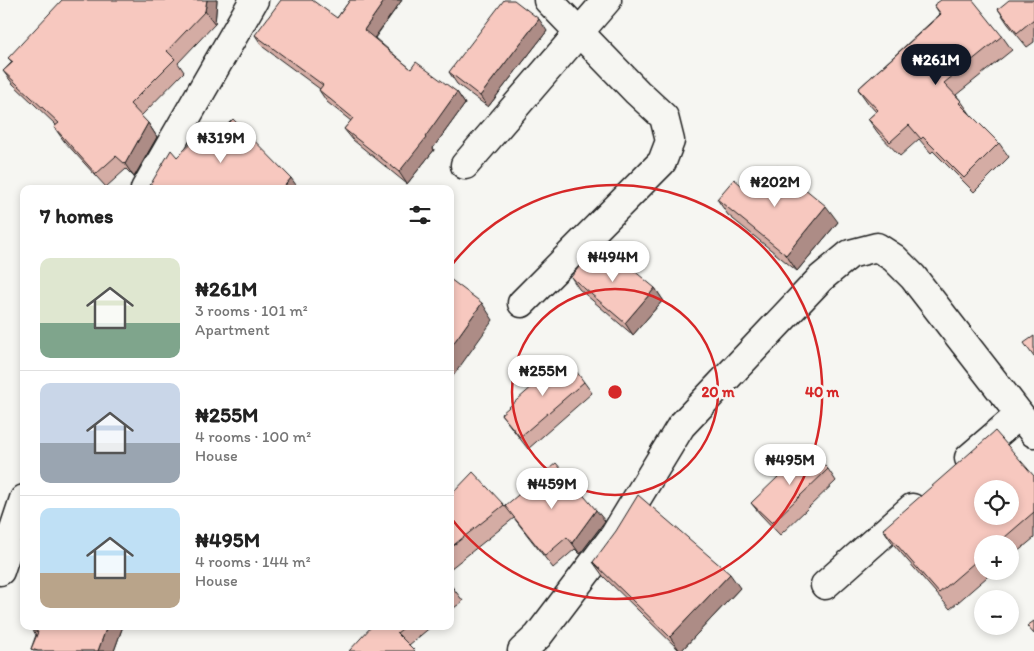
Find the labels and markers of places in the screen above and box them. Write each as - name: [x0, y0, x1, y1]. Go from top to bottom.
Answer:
- pin: ₦261M: [901, 44, 971, 86]
- pin: ₦319M: [186, 121, 256, 164]
- pin: ₦202M: [740, 166, 810, 208]
- pin: ₦494M: [578, 240, 648, 283]
- pin: ₦255M: [508, 354, 578, 397]
- centre of rings: [606, 383, 624, 401]
- pin: ₦495M: [755, 444, 825, 486]
- pin: ₦459M: [517, 468, 587, 510]

